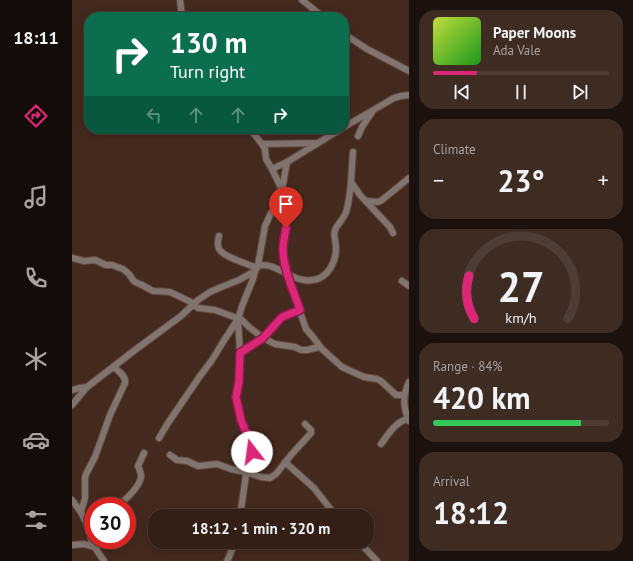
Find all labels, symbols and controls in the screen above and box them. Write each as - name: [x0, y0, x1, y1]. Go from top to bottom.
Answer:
- text: Paper Moons: [493, 23, 576, 42]
- text: 130 m: [170, 24, 247, 61]
- text: 18:11: [13, 26, 59, 49]
- icon: right: [104, 28, 156, 80]
- text: Ada Vale: [493, 42, 541, 59]
- text: Turn right: [170, 60, 245, 83]
- icon: previous: [451, 81, 473, 103]
- icon: pause: [510, 81, 532, 103]
- icon: next: [569, 81, 591, 103]
- icon: directions: [22, 102, 50, 130]
- icon: left: [143, 104, 165, 126]
- icon: ahead: [185, 104, 207, 126]
- icon: ahead: [227, 104, 249, 126]
- icon: right: [269, 104, 291, 126]
- text: Climate: [433, 141, 476, 158]
- text: 23°: [497, 161, 545, 200]
- text: −: [433, 166, 444, 194]
- text: +: [598, 166, 609, 194]
- icon: music: [22, 183, 50, 211]
- pin: [269, 187, 303, 228]
- icon: arrive: [275, 193, 297, 215]
- text: 27: [497, 259, 545, 312]
- icon: phone: [22, 264, 50, 292]
- text: km/h: [505, 307, 537, 326]
- icon: climate: [22, 345, 50, 373]
- text: Range · 84%: [433, 358, 502, 375]
- text: 420 km: [433, 378, 531, 417]
- icon: car: [22, 426, 50, 454]
- position arrow: [231, 431, 273, 473]
- text: Arrival: [433, 473, 469, 490]
- text: 18:12: [433, 493, 509, 532]
- speed limit sign: 30: [84, 497, 136, 549]
- icon: filters: [22, 506, 50, 534]
- text: 18:12 · 1 min · 320 m: [192, 519, 330, 538]

